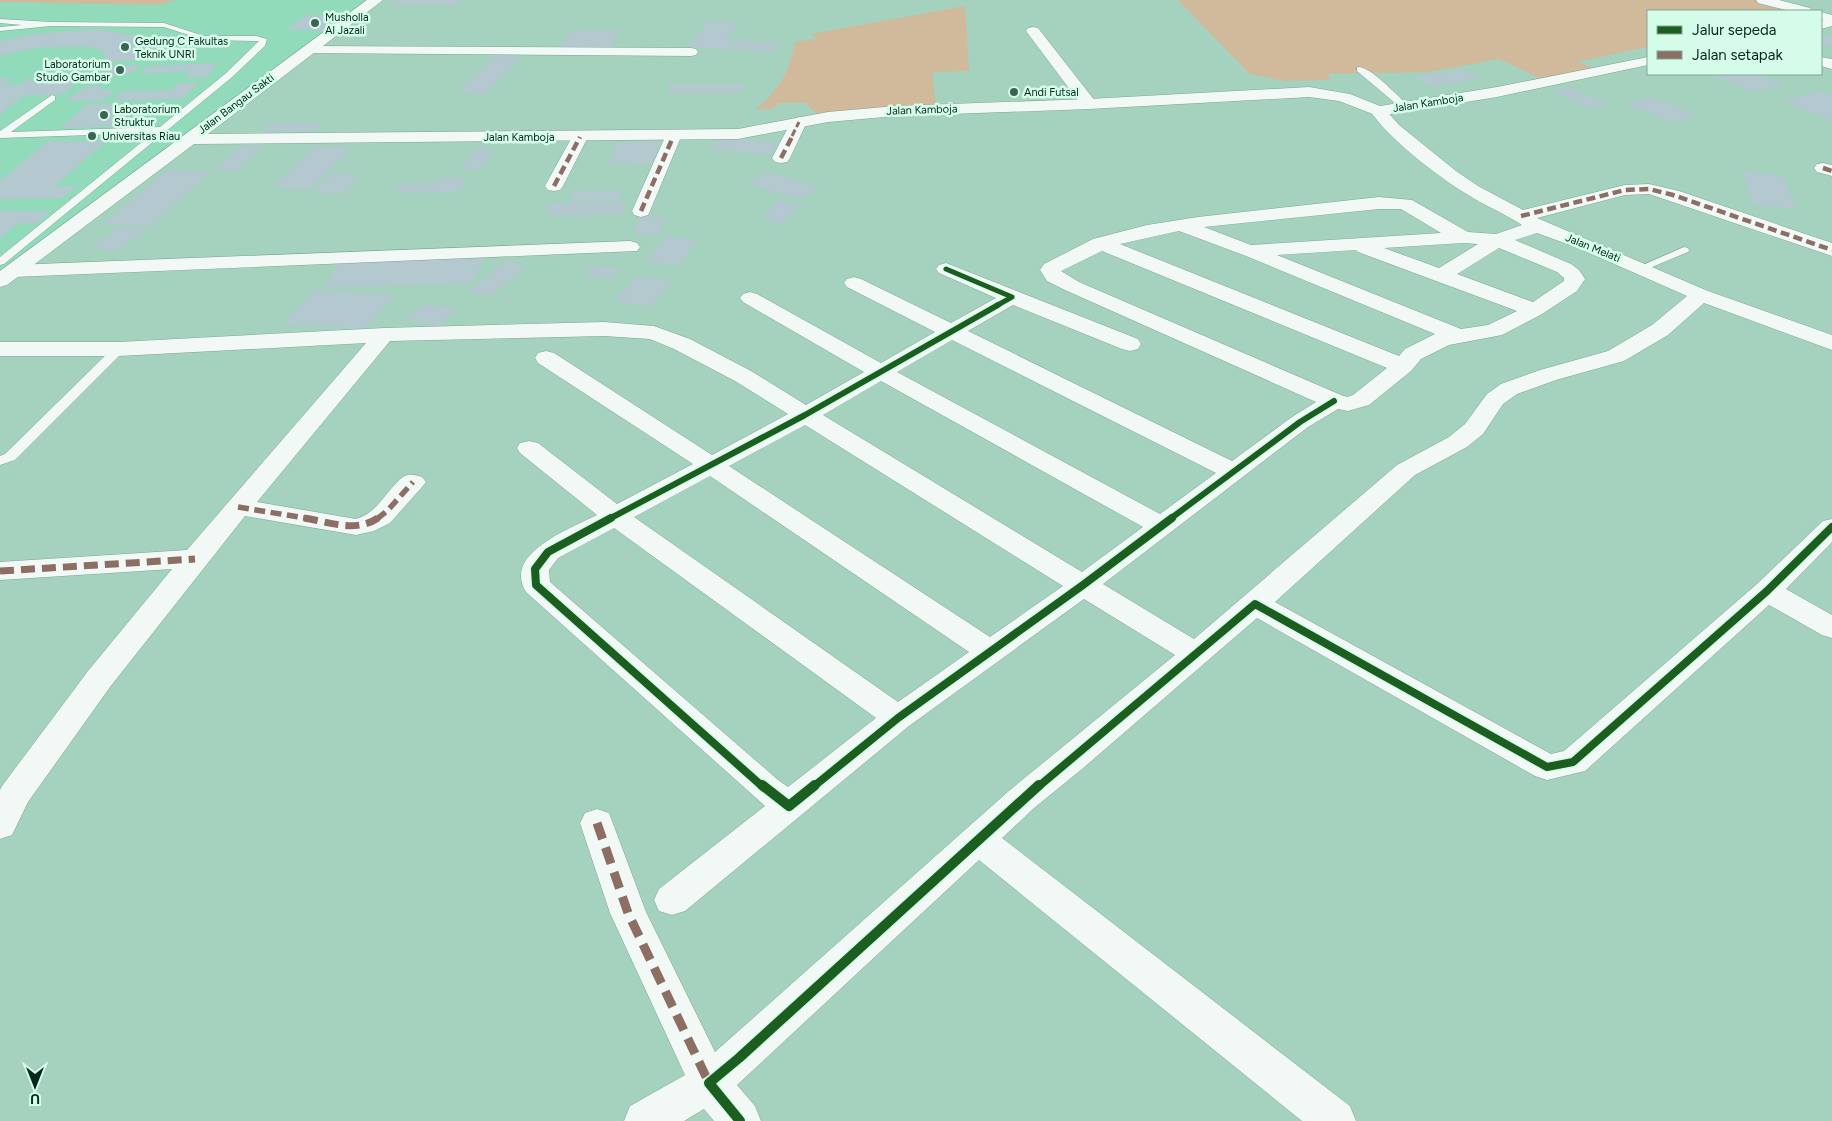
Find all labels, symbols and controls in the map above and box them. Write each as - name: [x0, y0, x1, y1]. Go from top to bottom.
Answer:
- legend: [1647, 10, 1822, 75]
- place label: Musholla Al Jazali: [325, 11, 369, 37]
- marker: Musholla Al Jazali: [309, 17, 321, 29]
- text: Jalur sepeda: [1692, 21, 1777, 39]
- place label: Gedung C Fakultas Teknik UNRI: [135, 35, 228, 61]
- marker: Gedung C Fakultas Teknik UNRI: [119, 41, 131, 53]
- text: Jalan setapak: [1692, 46, 1783, 64]
- place label: Laboratorium Studio Gambar: [36, 58, 110, 84]
- marker: Laboratorium Studio Gambar: [114, 64, 126, 76]
- street label: Jalan Bangau Sakti: [195, 71, 277, 137]
- marker: Andi Futsal: [1008, 86, 1020, 98]
- place label: Andi Futsal: [1024, 86, 1079, 99]
- street label: Jalan Kamboja: [1392, 91, 1464, 115]
- street label: Jalan Kamboja: [886, 102, 958, 118]
- place label: Laboratorium Struktur: [114, 103, 180, 129]
- marker: Laboratorium Struktur: [98, 109, 110, 121]
- marker: Universitas Riau: [86, 130, 98, 142]
- place label: Universitas Riau: [102, 130, 180, 143]
- street label: Jalan Kamboja: [483, 131, 555, 144]
- street label: Jalan Melati: [1564, 231, 1622, 265]
- north arrow: [10, 1061, 60, 1111]
- text: U: [30, 1090, 40, 1107]

